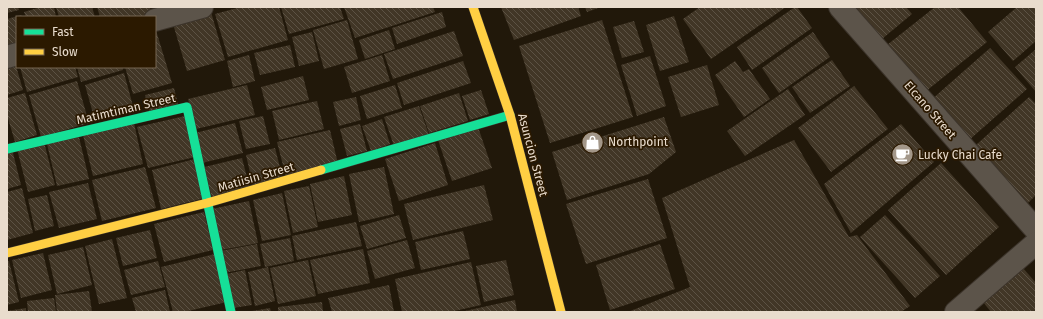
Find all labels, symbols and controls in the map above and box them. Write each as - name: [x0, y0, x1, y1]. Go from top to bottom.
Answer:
- legend: [16, 16, 156, 68]
- text: Fast: [52, 25, 74, 39]
- text: Slow: [52, 45, 78, 59]
- street label: Elcano Street: [901, 78, 959, 142]
- street label: Matimtiman Street: [75, 91, 178, 127]
- street label: Asuncion Street: [515, 112, 551, 199]
- shop icon: Northpoint: [579, 129, 605, 155]
- place label: Northpoint: [608, 135, 669, 149]
- cafe icon: Lucky Chai Cafe: [890, 142, 916, 168]
- place label: Lucky Chai Cafe: [918, 148, 1002, 162]
- street label: Matiisin Street: [216, 159, 296, 195]

